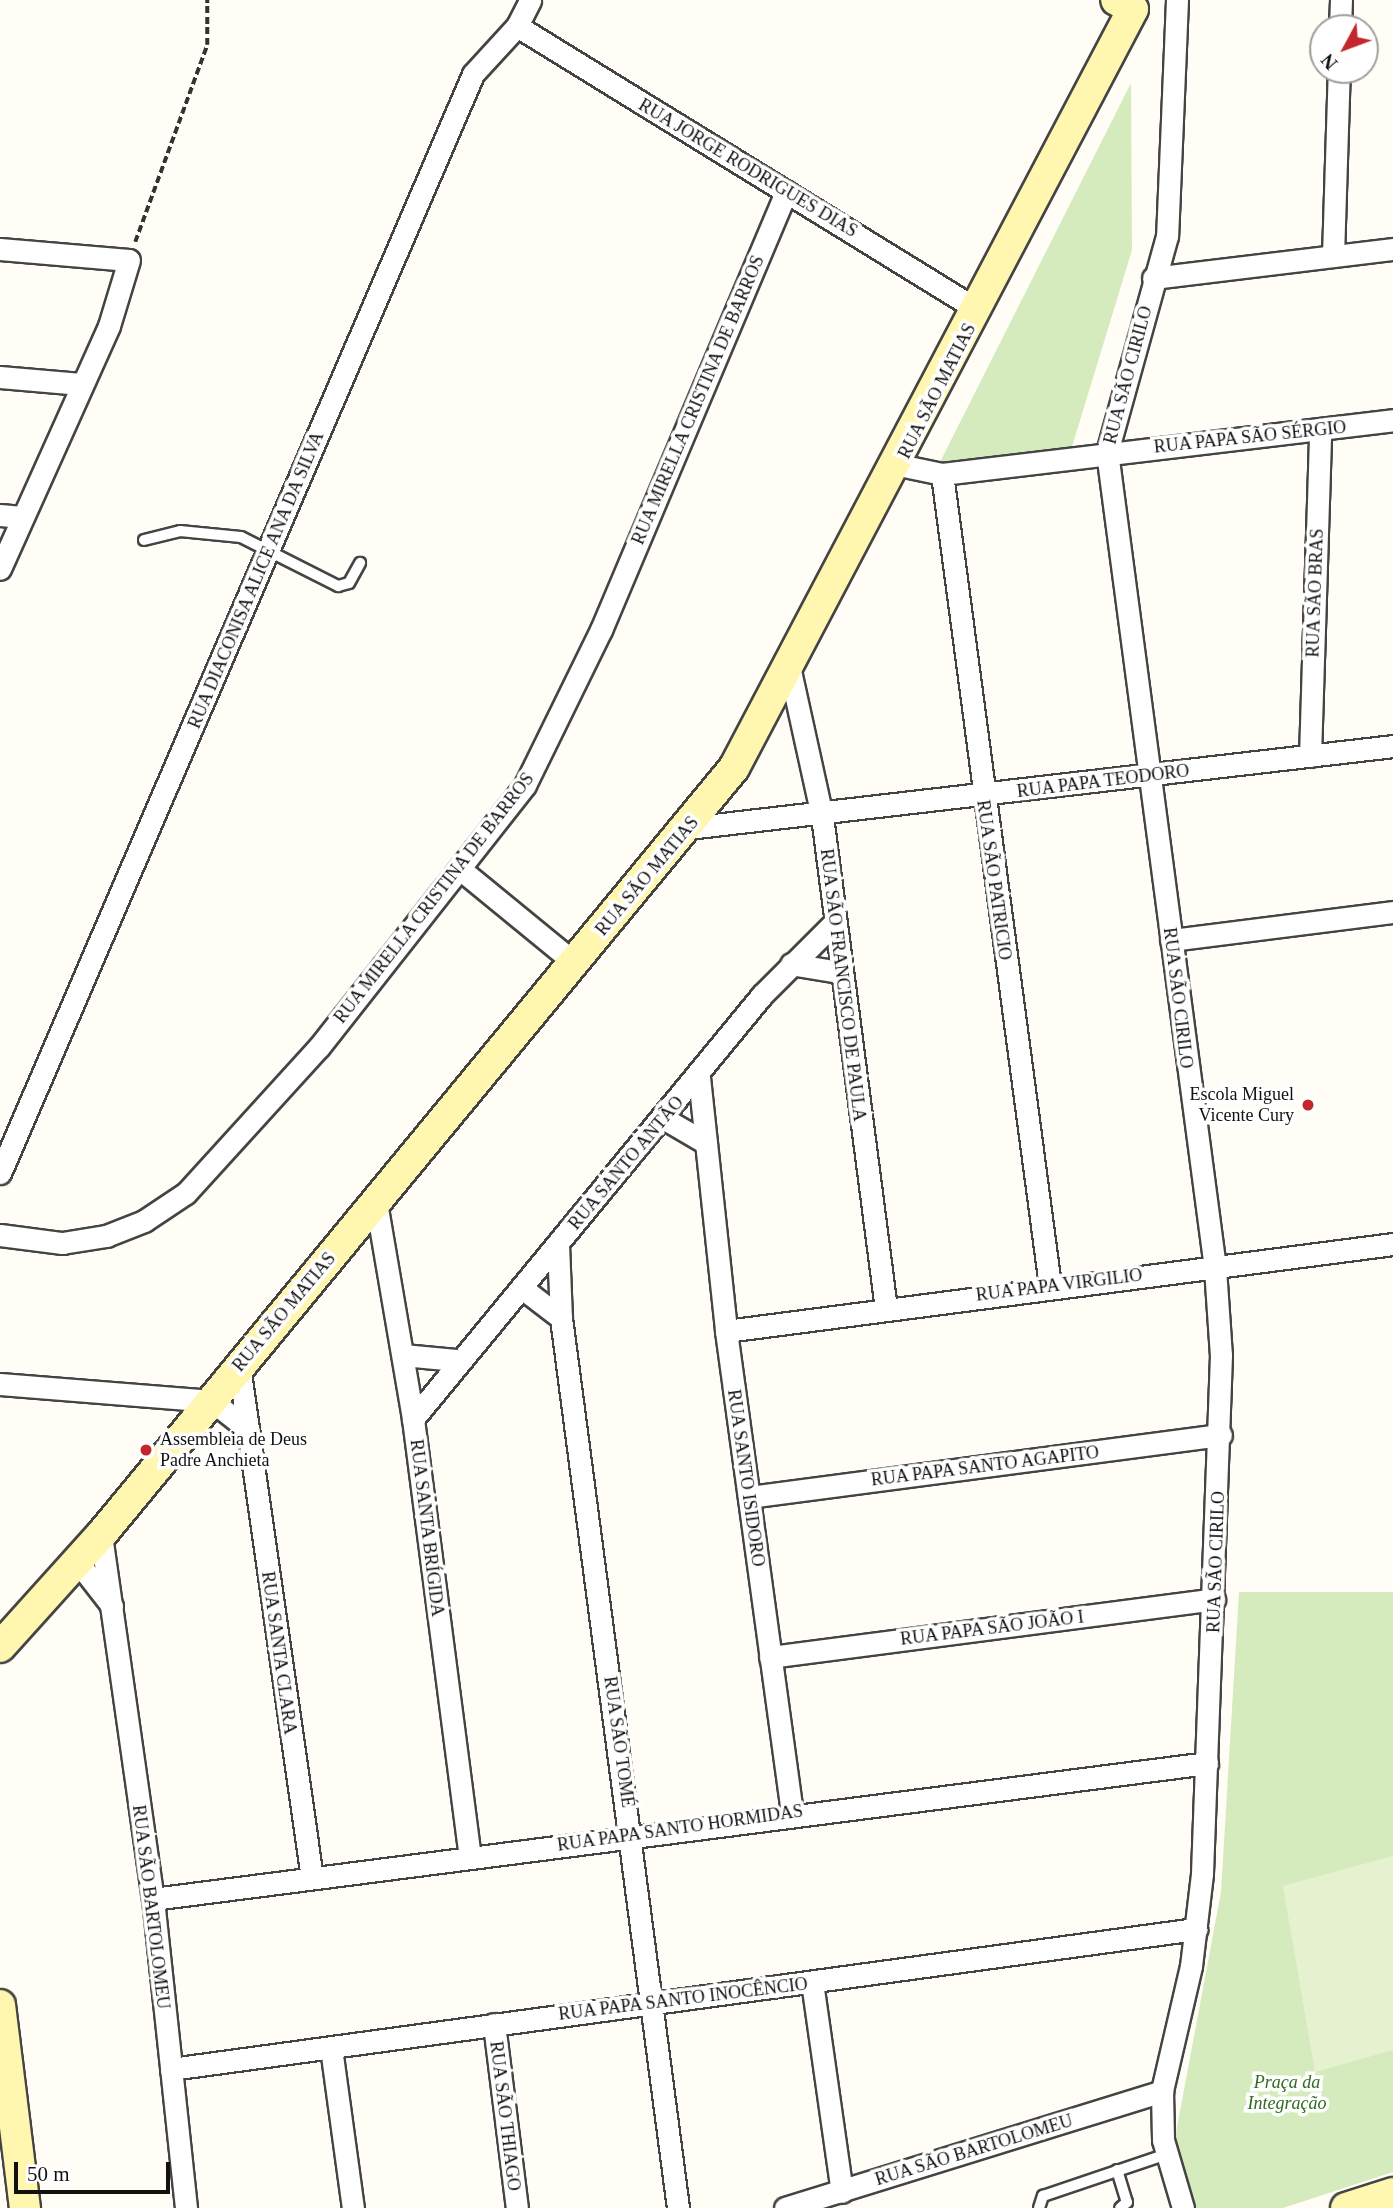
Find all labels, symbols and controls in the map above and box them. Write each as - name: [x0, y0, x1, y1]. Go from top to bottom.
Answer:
- north arrow: [1309, 14, 1379, 84]
- text: N: [1317, 50, 1342, 74]
- street label: RUA JORGE RODRIGUES DIAS: [634, 94, 862, 242]
- street label: RUA MIRELLA CRISTINA DE BARROS: [627, 251, 769, 549]
- street label: RUA SÃO CIRILO: [1099, 303, 1157, 447]
- street label: RUA SÃO MATIAS: [893, 319, 981, 463]
- street label: RUA PAPA SÃO SÉRGIO: [1152, 416, 1348, 458]
- street label: RUA DIACONISA ALICE ANA DA SILVA: [182, 426, 330, 734]
- street label: RUA SÃO BRAS: [1302, 528, 1328, 658]
- street label: RUA PAPA TEODORO: [1014, 760, 1192, 802]
- street label: RUA MIRELLA CRISTINA DE BARROS: [329, 767, 539, 1029]
- street label: RUA SÃO PATRICIO: [972, 798, 1016, 962]
- street label: RUA SÃO MATIAS: [591, 812, 703, 940]
- street label: RUA SÃO FRANCISCO DE PAULA: [815, 847, 871, 1123]
- street label: RUA SÃO CIRILO: [1159, 926, 1197, 1070]
- place label: Escola Miguel Vicente Cury: [1190, 1084, 1294, 1126]
- street label: RUA SANTO ANTÃO: [563, 1091, 689, 1235]
- marker: Escola Miguel Vicente Cury: [1300, 1097, 1316, 1113]
- street label: RUA SÃO MATIAS: [228, 1248, 340, 1376]
- street label: RUA PAPA VIRGILIO: [973, 1264, 1145, 1306]
- street label: RUA SANTO ISIDORO: [723, 1388, 769, 1568]
- place label: Assembleia de Deus Padre Anchieta: [160, 1429, 307, 1472]
- street label: RUA SANTA BRÍGIDA: [405, 1437, 449, 1619]
- street label: RUA PAPA SANTO AGAPITO: [868, 1441, 1102, 1491]
- marker: Assembleia de Deus Padre Anchieta: [138, 1442, 154, 1458]
- street label: RUA SÃO CIRILO: [1203, 1490, 1229, 1634]
- street label: RUA SANTA CLARA: [257, 1569, 301, 1737]
- street label: RUA PAPA SÃO JOÃO I: [898, 1606, 1086, 1650]
- street label: RUA SÃO TOMÉ: [599, 1674, 639, 1810]
- street label: RUA PAPA SANTO HORMIDAS: [555, 1800, 805, 1856]
- street label: RUA SÃO BARTOLOMEU: [128, 1803, 174, 2011]
- street label: RUA PAPA SANTO INOCÊNCIO: [556, 1973, 810, 2025]
- street label: RUA SÃO THIAGO: [485, 2039, 525, 2193]
- park label: Praça da Integração: [1248, 2072, 1326, 2114]
- street label: RUA SÃO BARTOLOMEU: [872, 2109, 1076, 2191]
- scale bar: [18, 2148, 173, 2192]
- text: 50 m: [27, 2162, 70, 2186]

